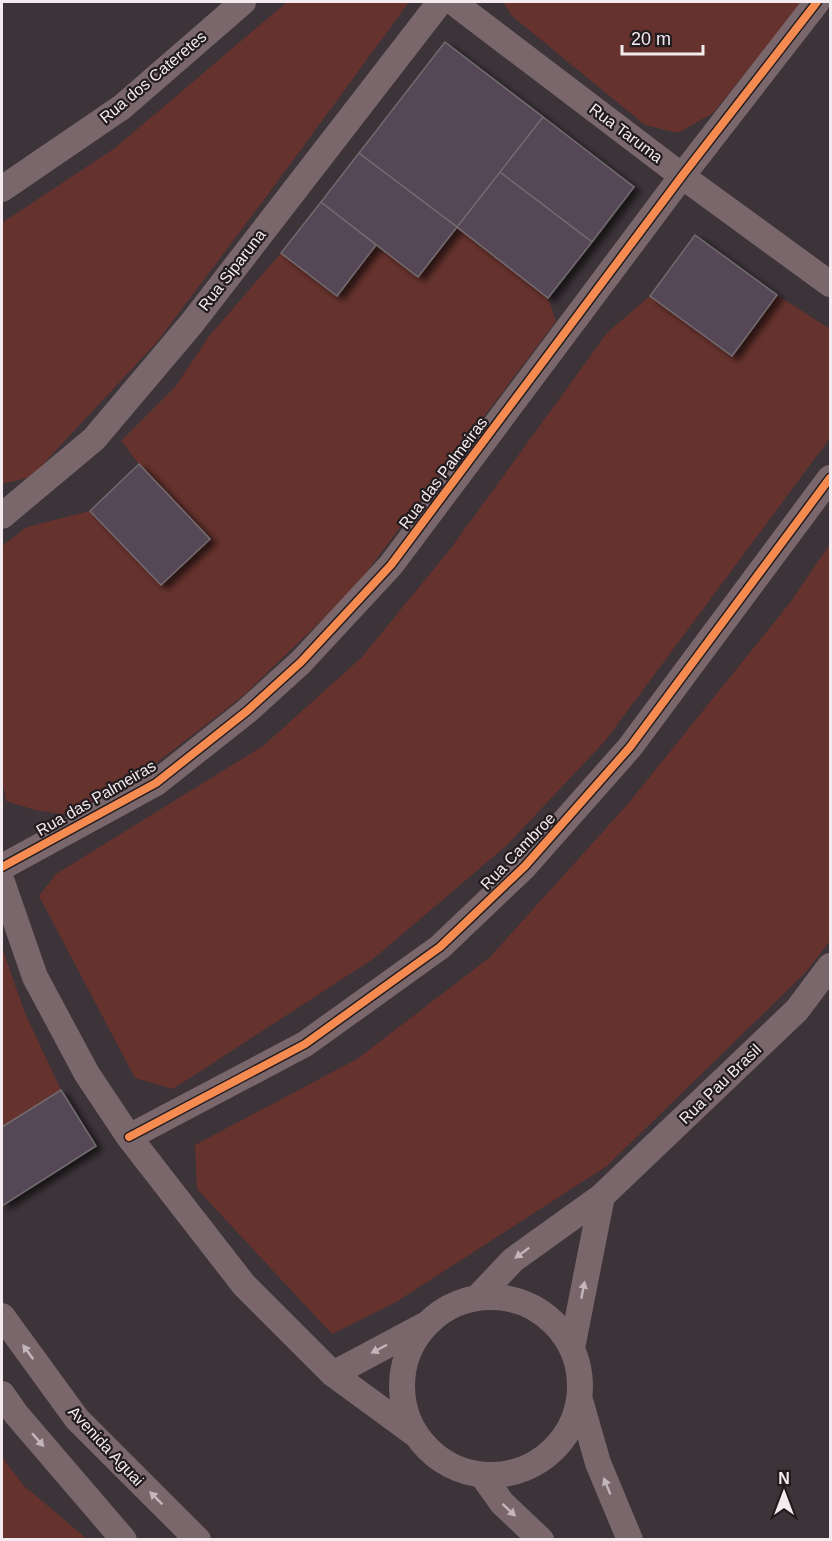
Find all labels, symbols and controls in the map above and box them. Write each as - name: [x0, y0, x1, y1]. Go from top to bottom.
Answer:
- scale bar: [622, 18, 703, 56]
- street label: Rua dos Cateretes: [96, 28, 210, 126]
- text: 20 m: [631, 29, 671, 49]
- street label: Rua Taruma: [586, 100, 666, 166]
- street label: Rua Siparuna: [195, 226, 269, 314]
- street label: Rua das Palmeiras: [396, 414, 490, 532]
- street label: Rua das Palmeiras: [33, 757, 159, 839]
- street label: Rua Cambroe: [477, 809, 559, 893]
- street label: Rua Pau Brasil: [676, 1041, 764, 1127]
- one-way arrow: [515, 1247, 530, 1259]
- one-way arrow: [579, 1281, 588, 1300]
- one-way arrow: [22, 1344, 34, 1360]
- one-way arrow: [370, 1344, 387, 1354]
- street label: Avenida Aguai: [65, 1403, 147, 1489]
- one-way arrow: [32, 1432, 45, 1448]
- north arrow: [754, 1463, 814, 1523]
- text: N: [778, 1470, 790, 1487]
- one-way arrow: [602, 1477, 611, 1495]
- one-way arrow: [150, 1492, 164, 1506]
- one-way arrow: [501, 1502, 515, 1516]

